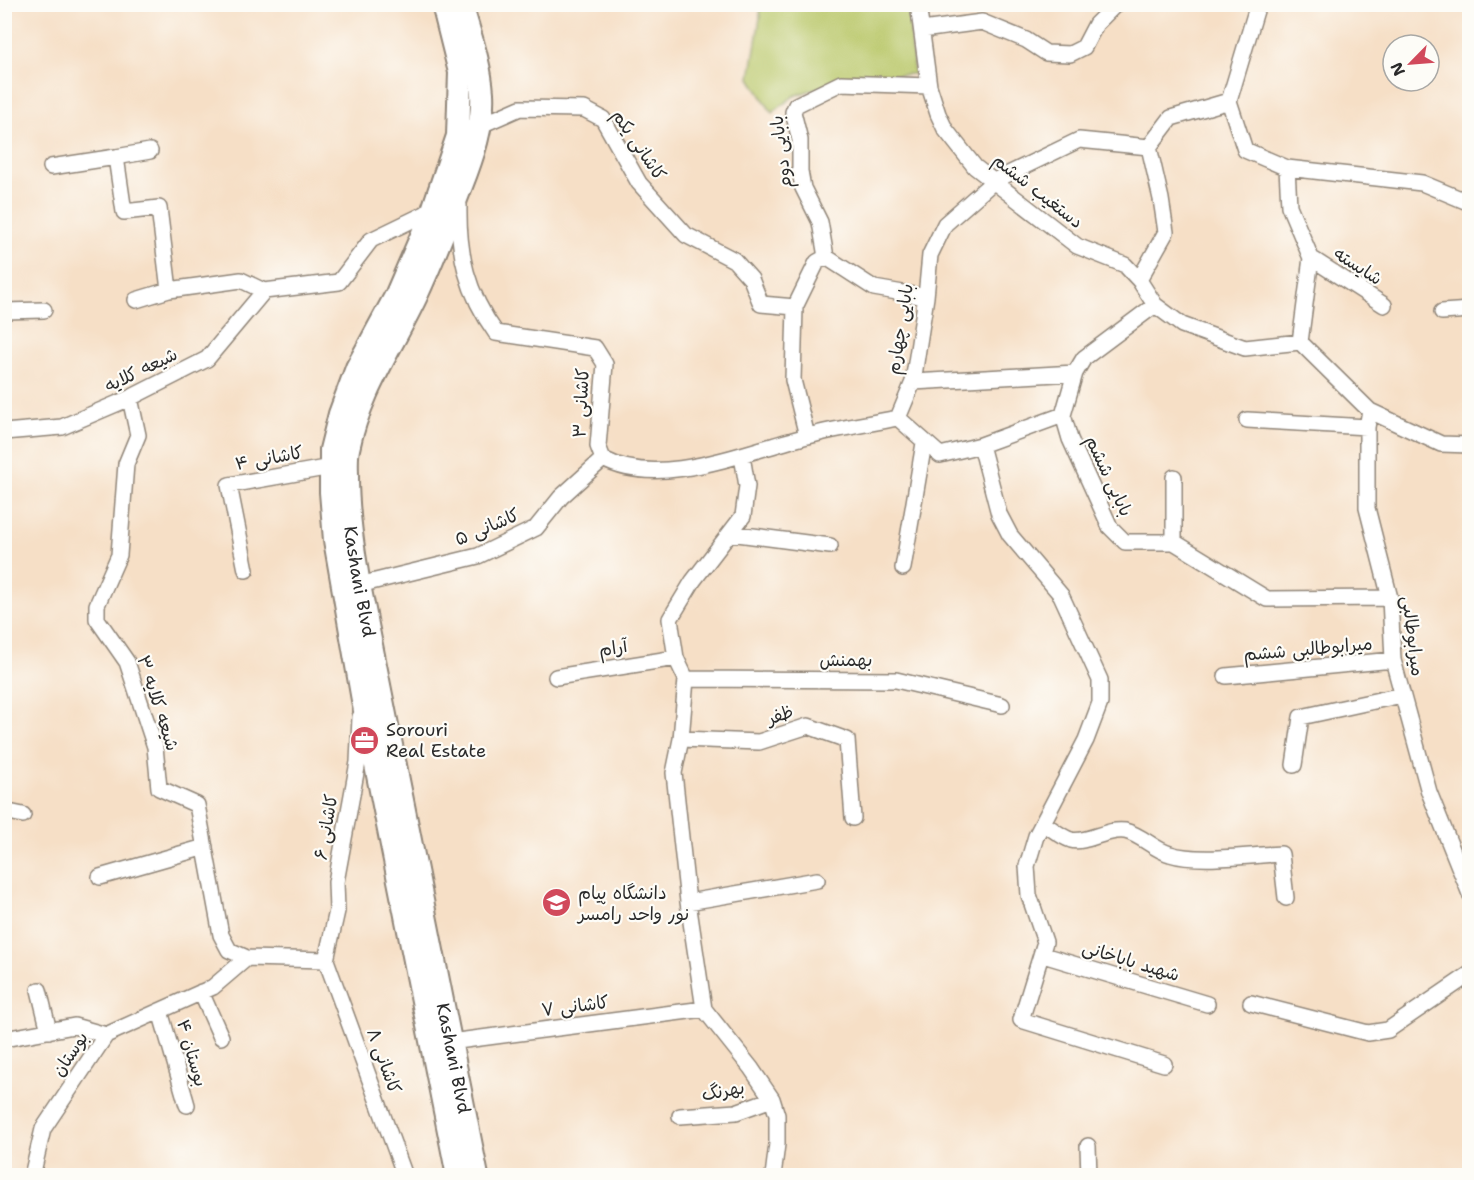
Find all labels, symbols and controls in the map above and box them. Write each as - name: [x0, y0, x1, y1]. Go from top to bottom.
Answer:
- north arrow: [1381, 33, 1441, 93]
- text: N: [1386, 59, 1410, 79]
- street label: کاشانی یکم: [605, 105, 672, 187]
- street label: بابایی دوم: [765, 114, 799, 190]
- street label: دستغیب ششم: [987, 148, 1088, 235]
- street label: شایسته: [1329, 241, 1387, 291]
- street label: بابایی چهارم: [881, 282, 921, 376]
- street label: شیعه کلایه: [101, 342, 181, 398]
- street label: کاشانی ۳: [567, 367, 595, 439]
- street label: بابایی ششم: [1078, 432, 1138, 521]
- street label: کاشانی ۴: [233, 440, 305, 476]
- street label: کاشانی ۵: [451, 503, 523, 551]
- street label: Kashani Blvd: [338, 524, 381, 639]
- street label: میرابوطالبی: [1396, 594, 1430, 678]
- street label: میرابوطالبی ششم: [1242, 631, 1374, 669]
- street label: آرام: [597, 634, 631, 664]
- street label: بهمنش: [820, 648, 872, 672]
- street label: شیعه کلایه ۳: [131, 652, 185, 754]
- street label: ظفر: [762, 699, 797, 731]
- place label: Sorouri Real Estate: [386, 718, 486, 763]
- office icon: Sorouri Real Estate: [349, 724, 381, 756]
- street label: کاشانی ۶: [308, 792, 344, 862]
- place label: دانشگاه پیام نور واحد رامسر: [576, 881, 689, 926]
- school or university icon: دانشگاه پیام نور واحد رامسر: [541, 887, 573, 919]
- street label: شهید باباخانی: [1079, 935, 1183, 987]
- street label: کاشانی ۷: [540, 990, 611, 1022]
- street label: Kashani Blvd: [431, 1001, 476, 1116]
- street label: بوستان ۴: [171, 1017, 213, 1089]
- street label: کاشانی ۸: [361, 1025, 407, 1097]
- street label: بوستان: [46, 1027, 94, 1081]
- street label: بهرنگ: [700, 1075, 746, 1107]

